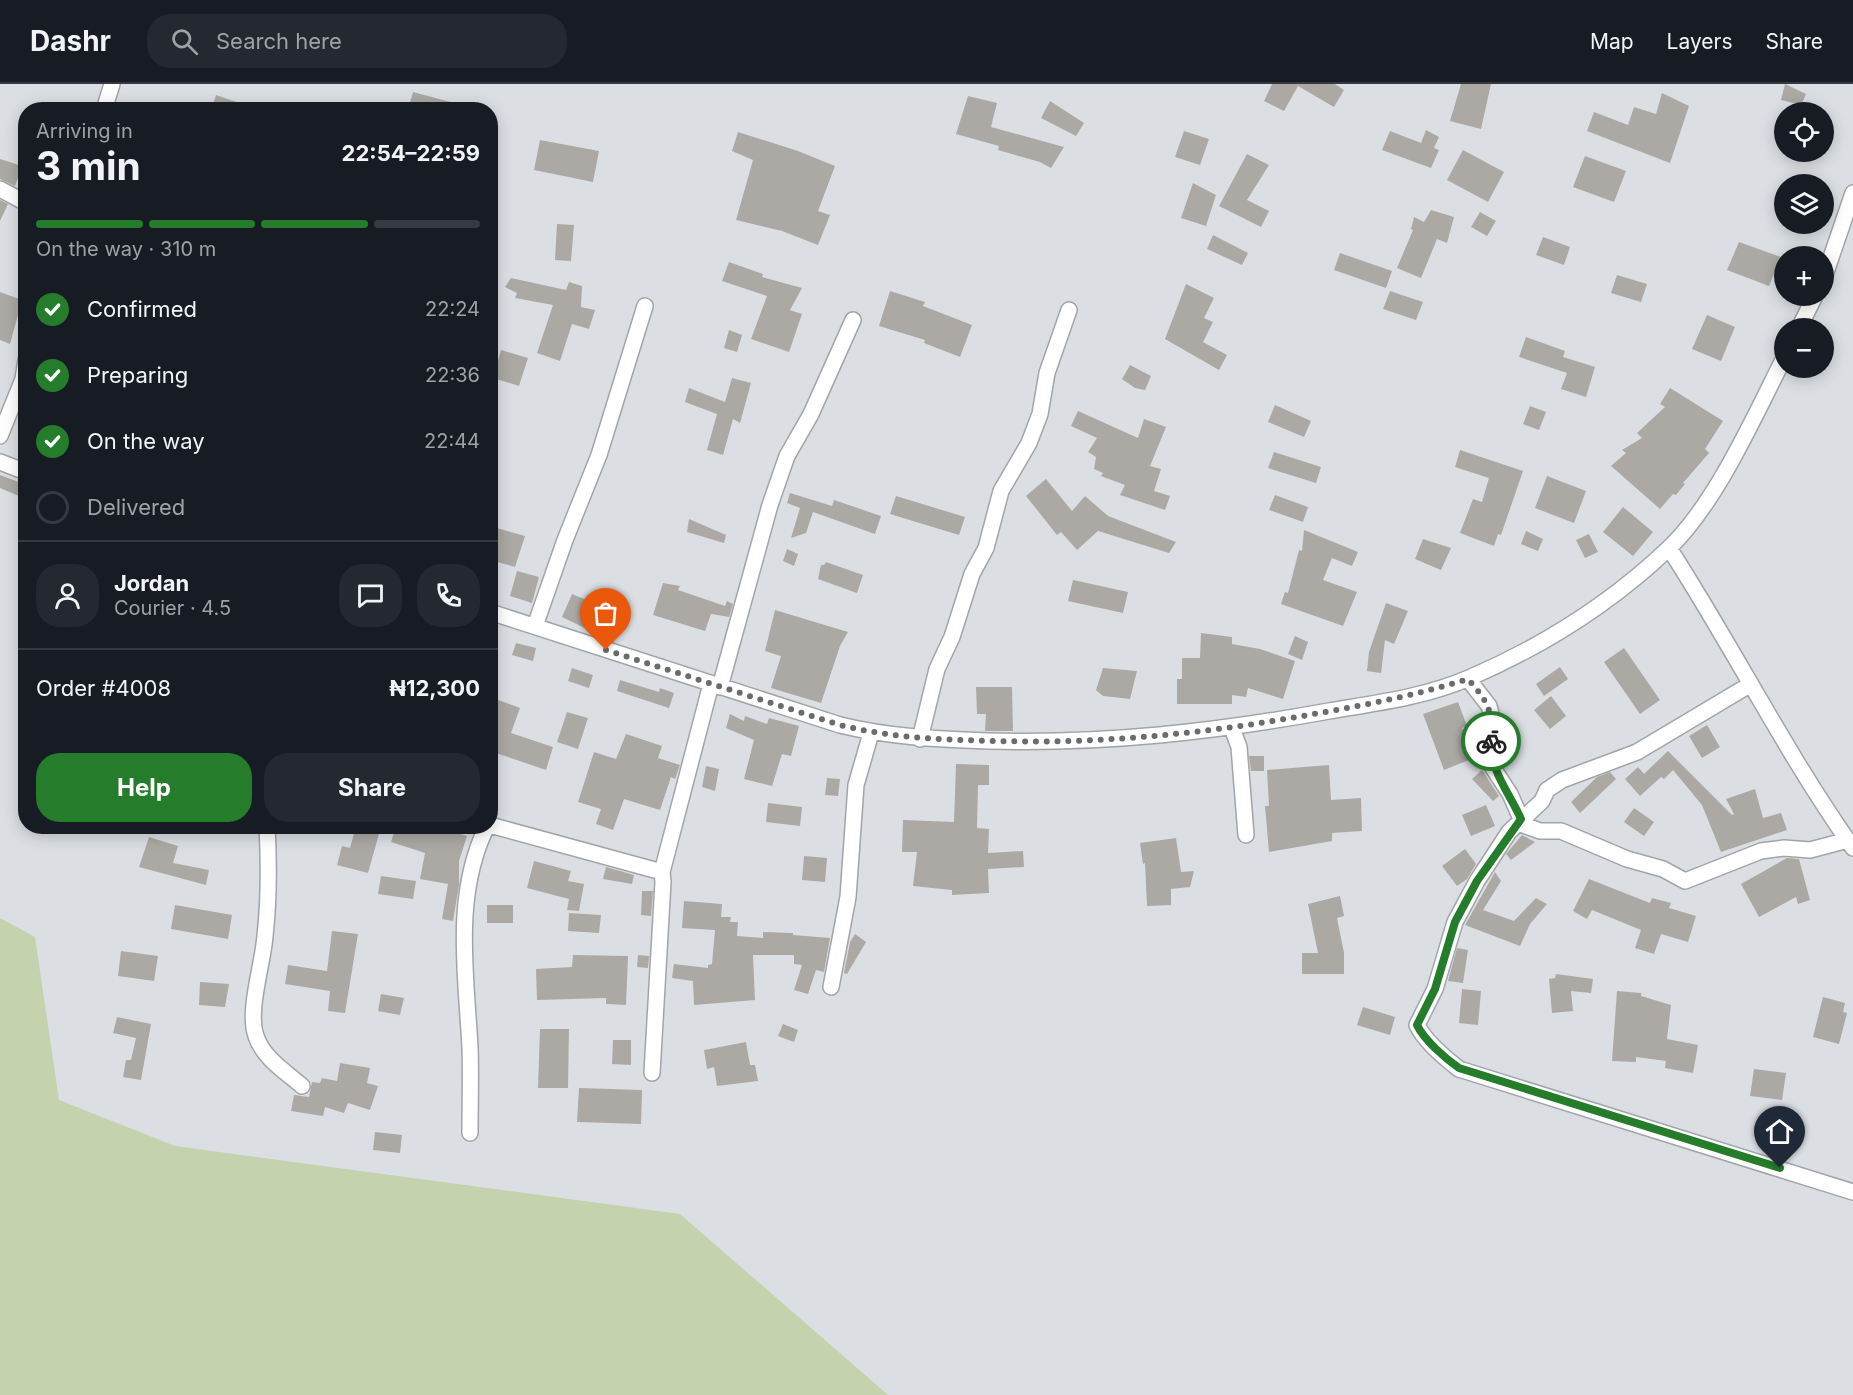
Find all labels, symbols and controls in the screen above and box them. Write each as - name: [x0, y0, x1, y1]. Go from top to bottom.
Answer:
- search box: [147, 14, 567, 68]
- text: Dashr: [30, 24, 111, 58]
- icon: search: [168, 25, 201, 58]
- text: Search here: [216, 28, 342, 54]
- text: Map: [1590, 29, 1634, 54]
- text: Layers: [1667, 29, 1733, 54]
- text: Share: [1766, 29, 1823, 54]
- map controls: [1774, 102, 1834, 378]
- button: locate: [1774, 102, 1834, 162]
- text: Arriving in: [36, 119, 133, 143]
- text: 22:54–22:59: [342, 140, 480, 166]
- text: 3 min: [36, 142, 141, 189]
- button: layers: [1774, 174, 1834, 234]
- text: On the way · 310 m: [36, 237, 216, 261]
- button: +: [1774, 246, 1834, 306]
- icon: check: [36, 293, 69, 326]
- text: Confirmed: [87, 296, 197, 322]
- text: 22:24: [425, 297, 480, 321]
- button: −: [1774, 318, 1834, 378]
- icon: check: [36, 359, 69, 392]
- text: Preparing: [87, 362, 188, 388]
- text: 22:36: [425, 363, 480, 387]
- icon: check: [36, 425, 69, 458]
- text: On the way: [87, 428, 205, 454]
- text: 22:44: [424, 429, 480, 453]
- text: Delivered: [87, 494, 185, 520]
- button: person: [36, 564, 99, 627]
- button: chat: [339, 564, 402, 627]
- button: phone: [417, 564, 480, 627]
- text: Jordan: [114, 570, 189, 596]
- pin: [580, 588, 631, 650]
- text: Courier · 4.5: [114, 596, 231, 620]
- icon: bag: [589, 597, 622, 630]
- text: Order #4008: [36, 675, 171, 701]
- text: ₦12,300: [389, 675, 480, 701]
- courier: [1461, 711, 1521, 771]
- icon: bike: [1475, 725, 1508, 758]
- button: Help: [36, 753, 252, 822]
- button: Share: [264, 753, 480, 822]
- pin: [1754, 1106, 1805, 1168]
- icon: home: [1763, 1115, 1796, 1148]

